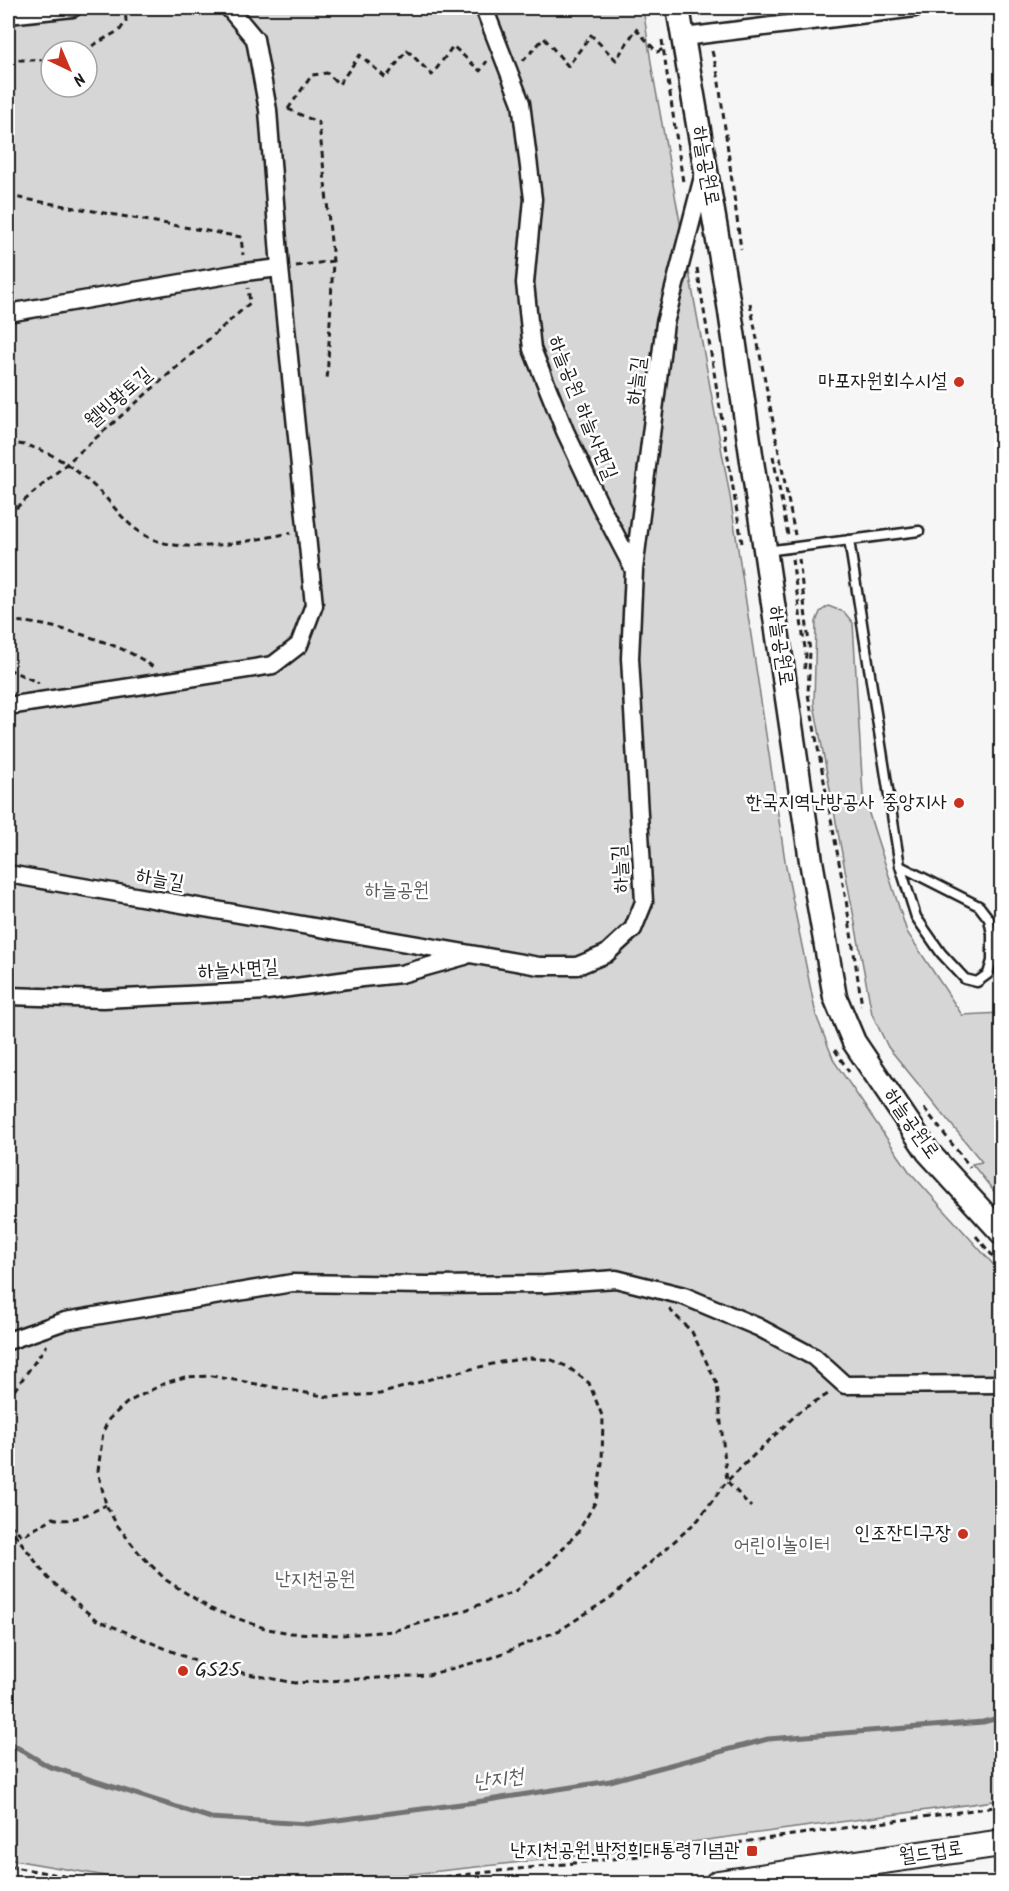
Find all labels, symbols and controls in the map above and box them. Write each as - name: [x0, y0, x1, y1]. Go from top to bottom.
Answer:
- north arrow: [39, 39, 99, 99]
- text: N: [66, 66, 91, 91]
- street label: 하늘공원로: [682, 124, 728, 208]
- street label: 하늘공원 하늘사면길: [539, 331, 625, 485]
- street label: 하늘길: [618, 355, 656, 407]
- street label: 웰빙황토길: [78, 360, 160, 436]
- place label: 마포자원회수시설: [818, 366, 947, 398]
- marker: 마포자원회수시설: [952, 375, 966, 389]
- street label: 하늘공원로: [759, 604, 801, 688]
- place label: 한국지역난방공사 중앙지사: [746, 787, 947, 819]
- marker: 한국지역난방공사 중앙지사: [952, 796, 966, 810]
- street label: 하늘길: [604, 844, 638, 894]
- street label: 하늘길: [133, 860, 187, 900]
- park label: 하늘공원: [365, 875, 429, 907]
- street label: 하늘사면길: [197, 951, 279, 989]
- street label: 하늘공원로: [875, 1082, 947, 1166]
- place label: 인조잔디구장: [854, 1518, 951, 1550]
- marker: 인조잔디구장: [956, 1527, 970, 1541]
- park label: 어린이놀이터: [734, 1530, 830, 1562]
- park label: 난지천공원: [275, 1564, 355, 1596]
- place label: GS25: [195, 1655, 241, 1687]
- marker: GS25: [176, 1664, 190, 1678]
- water label: 난지천: [471, 1760, 527, 1800]
- street label: 월드컵로: [897, 1833, 965, 1873]
- place label: 난지천공원.박정희대통령기념관: [510, 1835, 740, 1867]
- marker: 난지천공원.박정희대통령기념관: [745, 1844, 759, 1858]

